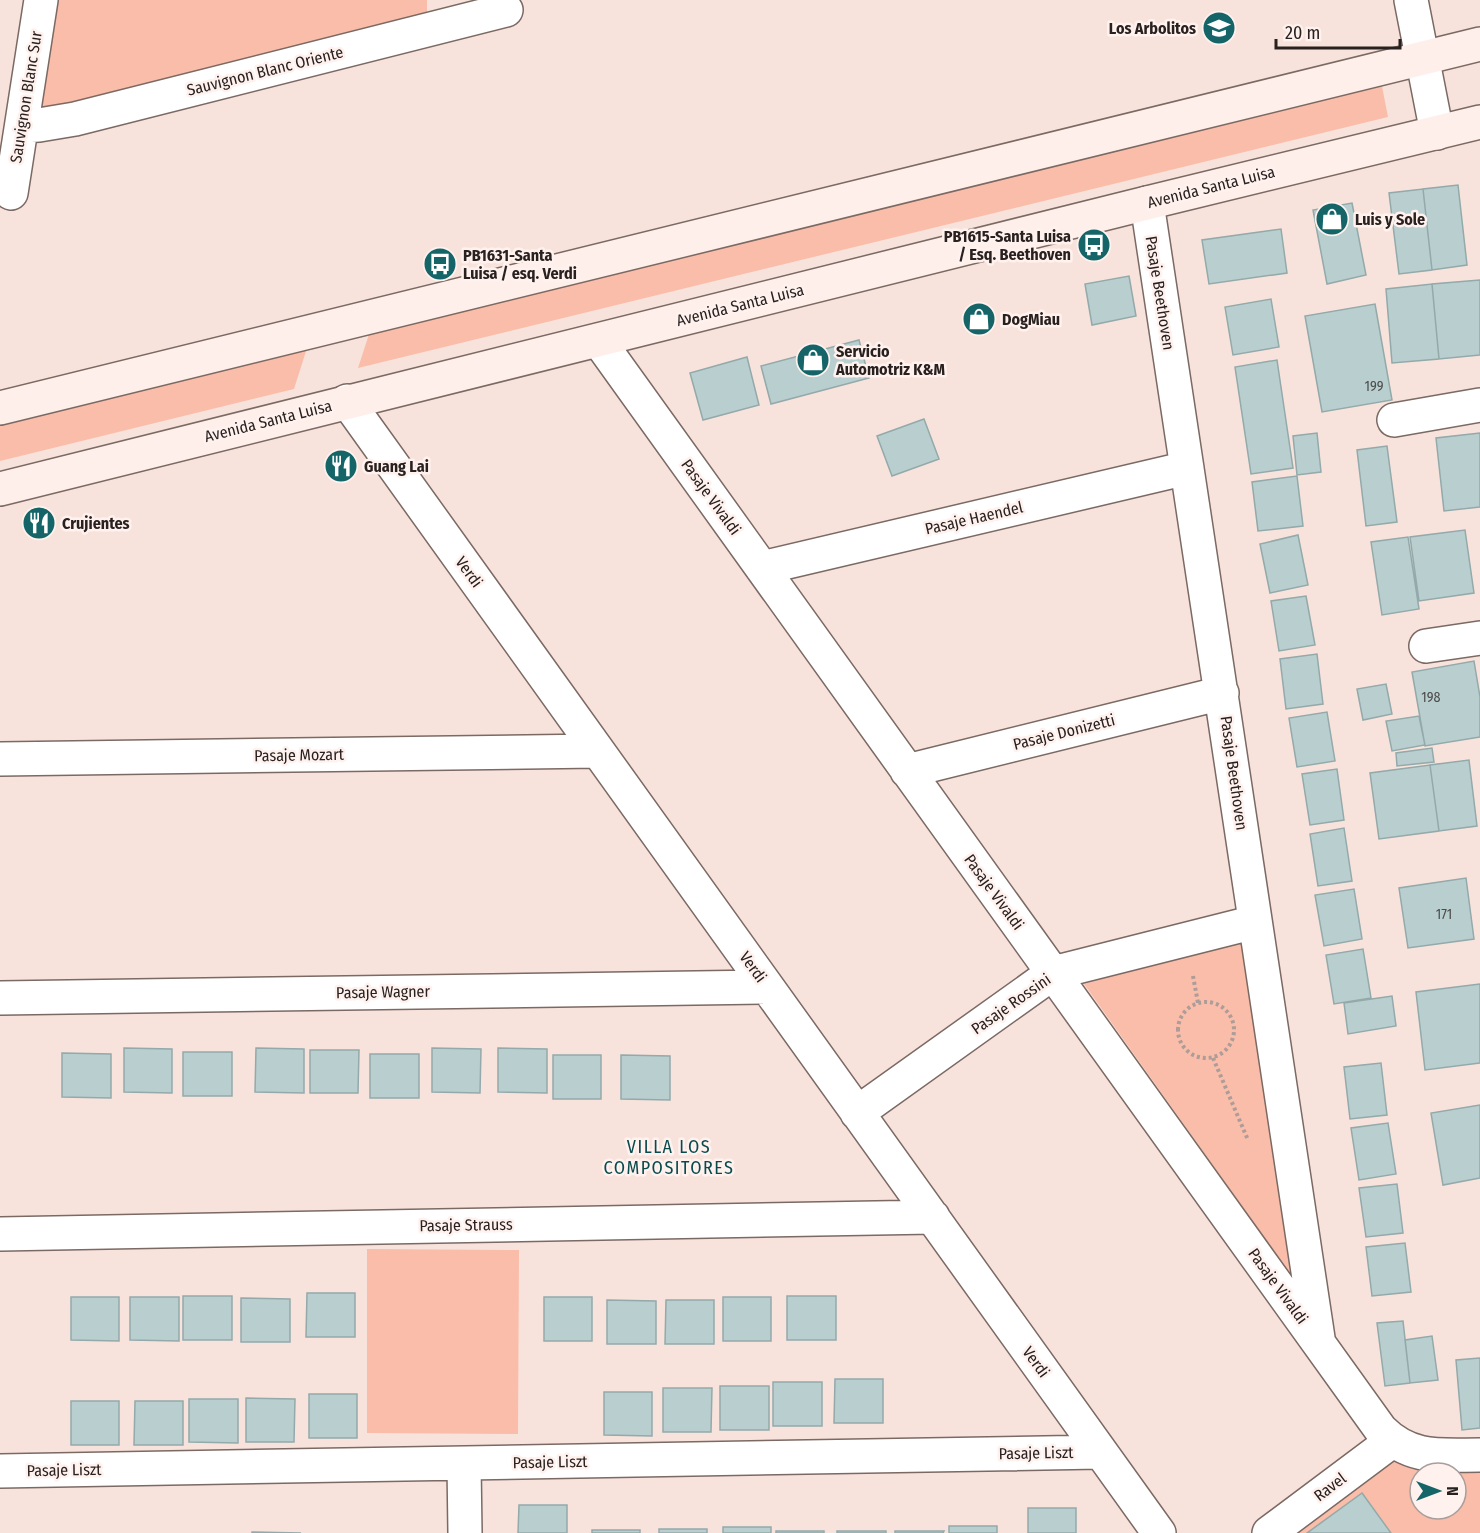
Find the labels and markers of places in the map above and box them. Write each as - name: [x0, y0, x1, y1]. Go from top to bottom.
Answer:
- school or university icon: Los Arbolitos: [1201, 10, 1237, 46]
- place label: Los Arbolitos: [1109, 19, 1196, 38]
- shop icon: Luis y Sole: [1314, 201, 1350, 237]
- place label: Luis y Sole: [1355, 210, 1425, 229]
- place label: PB1615-Santa Luisa / Esq. Beethoven: [944, 227, 1071, 264]
- bus stop icon: PB1615-Santa Luisa / Esq. Beethoven: [1076, 227, 1112, 263]
- bus stop icon: PB1631-Santa Luisa / esq. Verdi: [422, 246, 458, 282]
- place label: PB1631-Santa Luisa / esq. Verdi: [463, 246, 577, 283]
- shop icon: DogMiau: [961, 301, 997, 337]
- place label: DogMiau: [1002, 310, 1060, 329]
- shop icon: Servicio Automotriz K&M: [795, 342, 831, 378]
- place label: Servicio Automotriz K&M: [835, 342, 945, 379]
- restaurant icon: Guang Lai: [323, 448, 359, 484]
- place label: Guang Lai: [364, 457, 429, 476]
- restaurant icon: Crujientes: [21, 505, 57, 541]
- place label: Crujientes: [62, 514, 130, 533]

